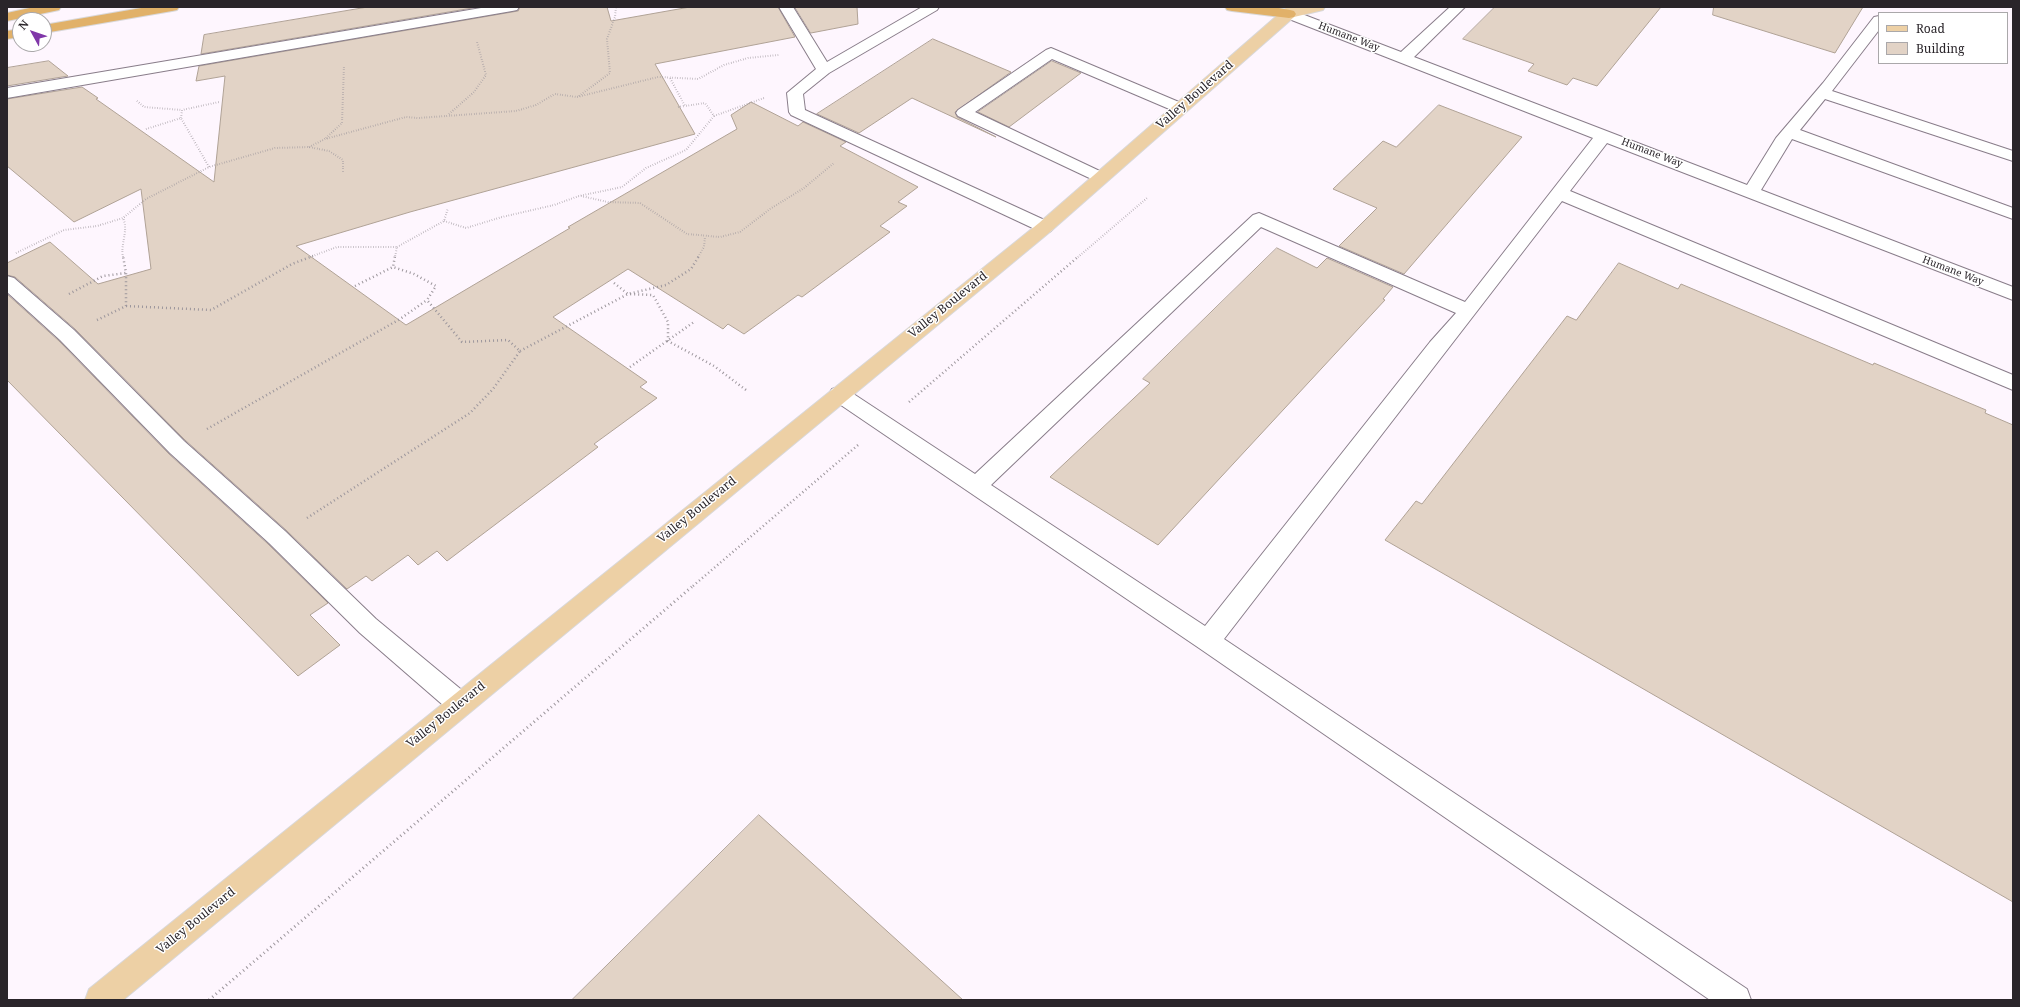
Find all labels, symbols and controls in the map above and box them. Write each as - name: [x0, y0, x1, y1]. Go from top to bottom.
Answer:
- north arrow: [12, 12, 52, 52]
- legend: [1878, 12, 2008, 64]
- text: N: [15, 16, 32, 33]
- street label: Humane Way: [1317, 20, 1381, 54]
- text: Road: [1916, 20, 1945, 37]
- text: Building: [1916, 40, 1964, 57]
- street label: Valley Boulevard: [1154, 58, 1236, 132]
- street label: Humane Way: [1620, 136, 1684, 170]
- street label: Humane Way: [1921, 254, 1985, 288]
- street label: Valley Boulevard: [906, 269, 990, 341]
- street label: Valley Boulevard: [655, 474, 739, 546]
- street label: Valley Boulevard: [404, 679, 488, 751]
- street label: Valley Boulevard: [154, 885, 238, 957]

